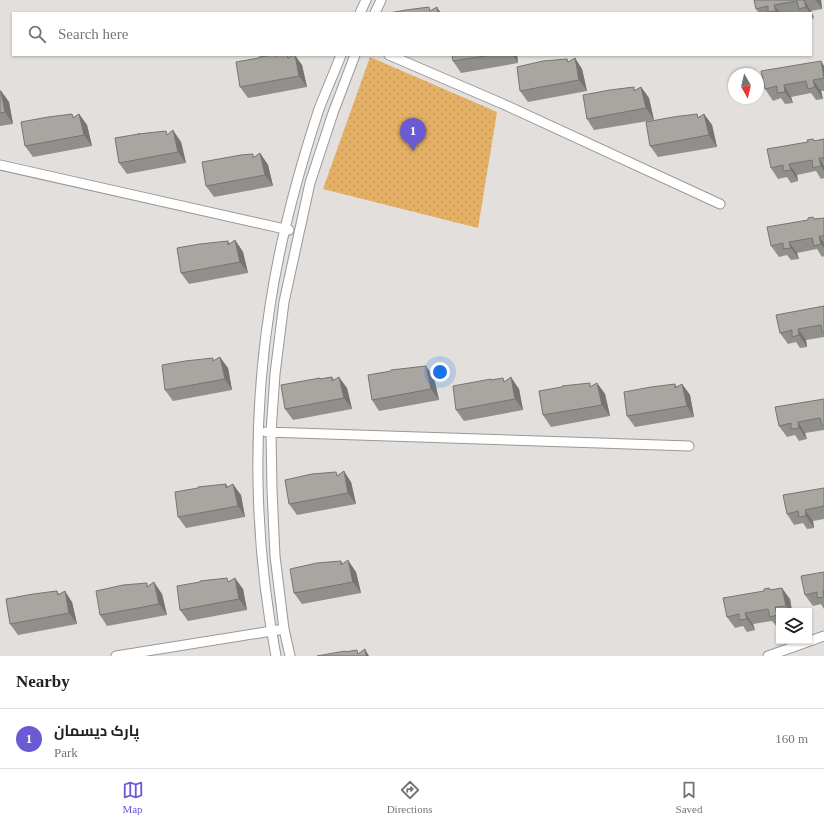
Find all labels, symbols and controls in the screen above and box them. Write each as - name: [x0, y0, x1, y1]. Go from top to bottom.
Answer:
- search box: [12, 12, 812, 56]
- icon: search: [26, 23, 48, 45]
- text: Search here: [58, 26, 128, 42]
- north arrow: [728, 68, 764, 104]
- pin: 1: [400, 118, 426, 151]
- your location: [430, 362, 450, 382]
- map controls: [776, 608, 812, 644]
- button: layers: [776, 608, 812, 644]
- text: Nearby: [16, 672, 70, 691]
- text: پارک دیسمان: [54, 723, 139, 739]
- text: 1: [26, 731, 32, 746]
- text: 160 m: [775, 731, 808, 746]
- text: Park: [54, 745, 78, 760]
- tab: Map: [122, 779, 144, 815]
- tab: Directions: [387, 779, 432, 815]
- tab: Saved: [676, 779, 702, 815]

